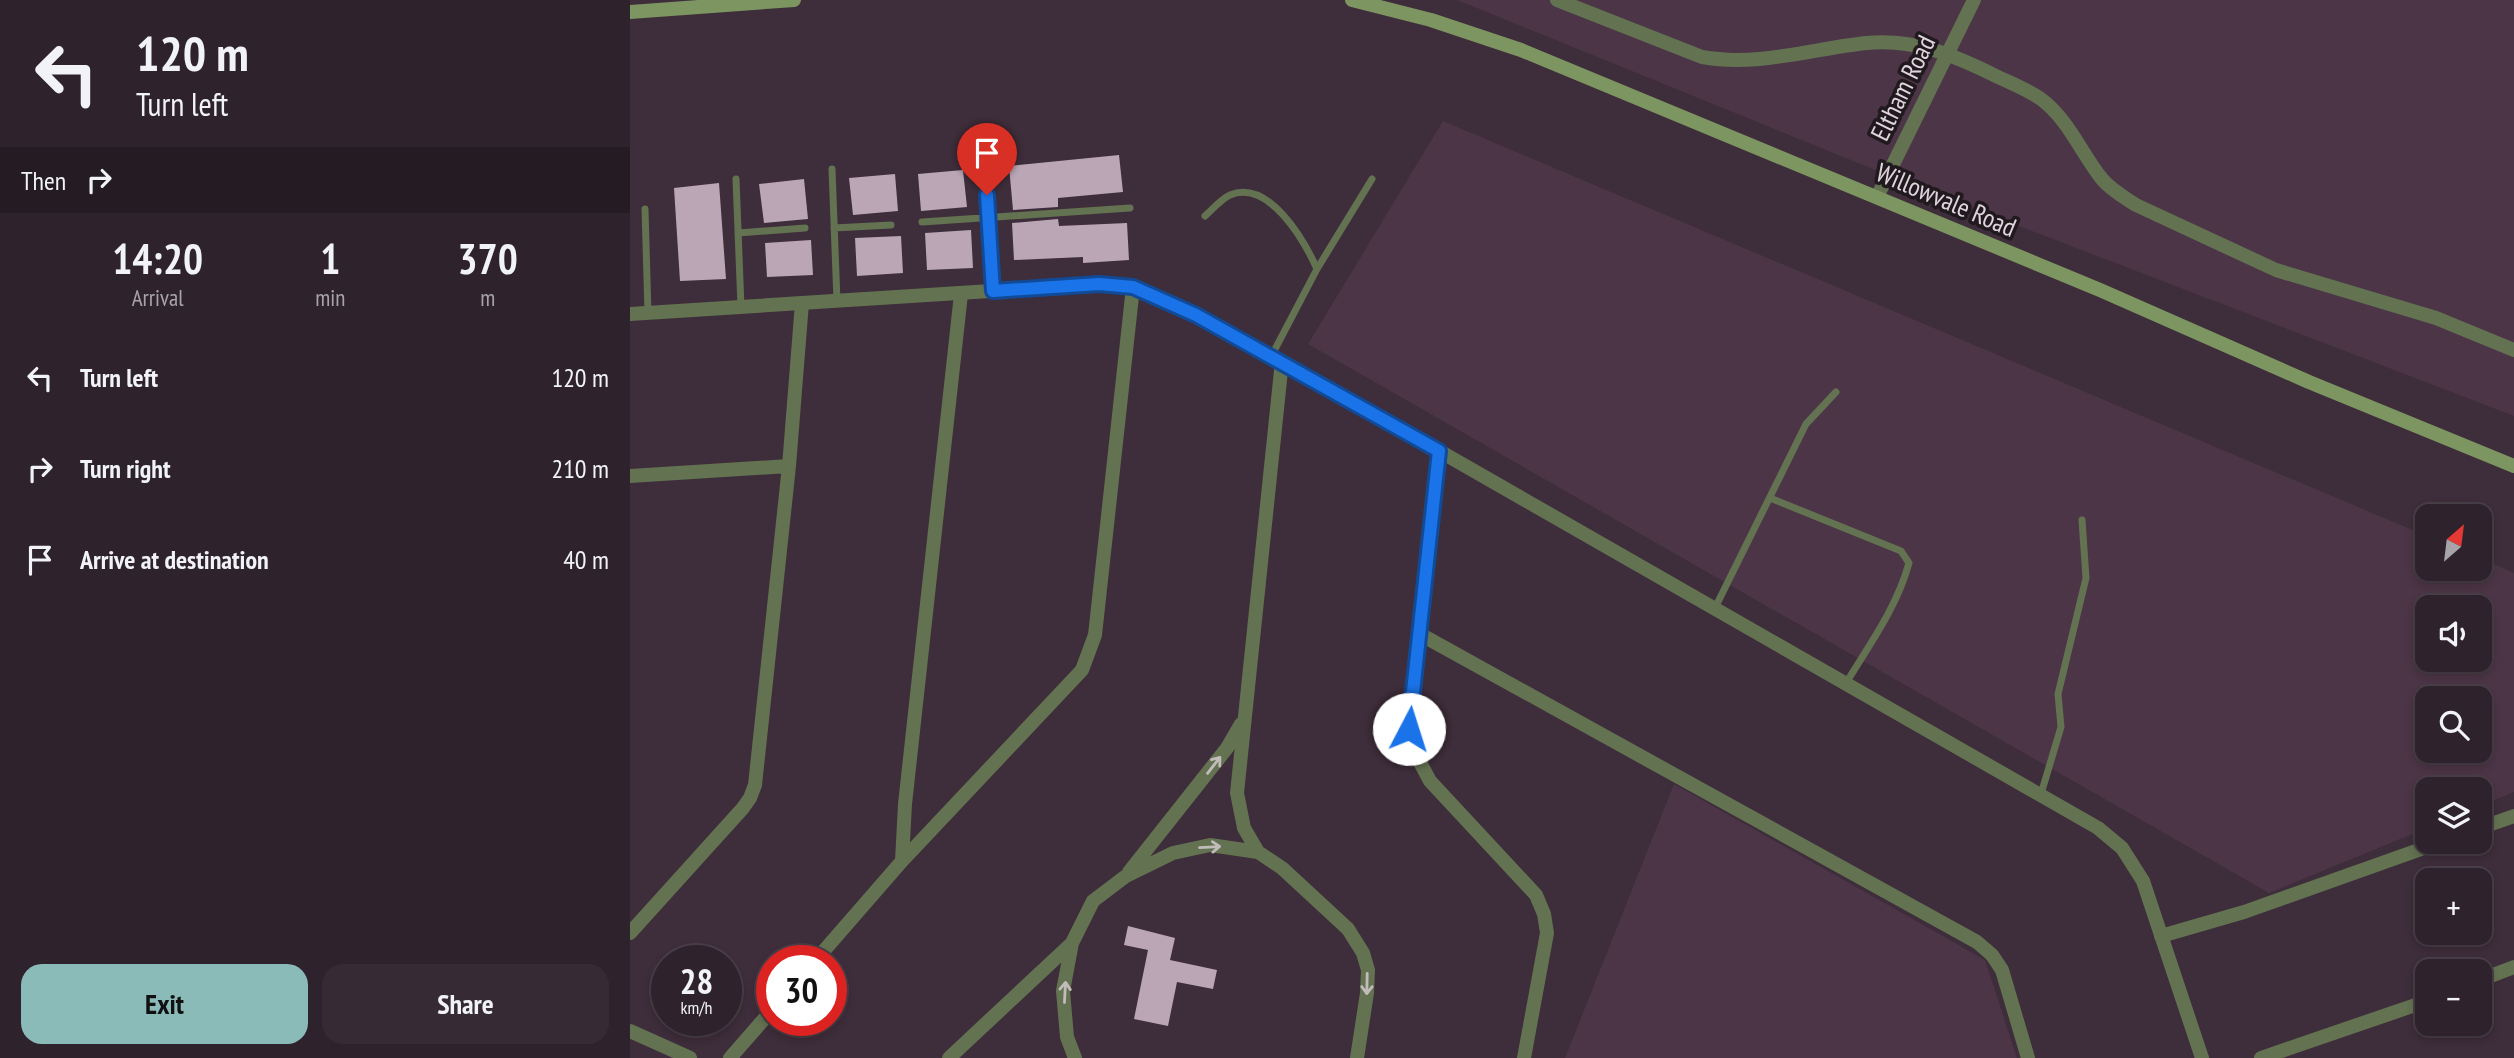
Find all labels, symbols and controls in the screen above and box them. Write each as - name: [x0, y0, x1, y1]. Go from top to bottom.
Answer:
- text: 120 m: [136, 21, 249, 85]
- icon: left: [21, 28, 112, 119]
- street label: Eltham Road: [1863, 30, 1942, 146]
- text: Turn left: [136, 83, 228, 125]
- pin: [957, 123, 1017, 195]
- icon: arrive: [968, 134, 1006, 172]
- street label: Willowvale Road: [1871, 155, 2021, 244]
- icon: right: [80, 161, 118, 199]
- text: Then: [21, 164, 66, 197]
- text: 14:20: [112, 231, 203, 286]
- text: 1: [320, 231, 340, 286]
- text: 370: [458, 231, 518, 286]
- text: Arrival: [132, 283, 184, 312]
- text: min: [315, 283, 345, 312]
- text: m: [480, 283, 495, 312]
- icon: left: [21, 359, 59, 397]
- text: Turn left: [80, 361, 158, 394]
- text: 120 m: [551, 361, 609, 394]
- icon: right: [21, 450, 59, 488]
- text: Turn right: [80, 452, 171, 485]
- text: 210 m: [551, 452, 609, 485]
- north arrow: [2415, 504, 2492, 581]
- map controls: [2415, 504, 2492, 1036]
- icon: arrive: [21, 541, 59, 579]
- text: Arrive at destination: [80, 543, 269, 576]
- text: 40 m: [563, 543, 609, 576]
- button: sound: [2415, 595, 2492, 672]
- button: search: [2415, 686, 2492, 763]
- position arrow: [1372, 692, 1446, 766]
- one-way arrow: [1206, 756, 1221, 775]
- button: layers: [2415, 777, 2492, 854]
- one-way arrow: [1198, 841, 1221, 854]
- button: +: [2415, 868, 2492, 945]
- speed limit sign: 30: [756, 945, 847, 1036]
- text: 28: [680, 958, 713, 1004]
- button: −: [2415, 959, 2492, 1036]
- button: Exit: [21, 964, 308, 1044]
- button: Share: [322, 964, 609, 1044]
- one-way arrow: [1361, 972, 1374, 995]
- one-way arrow: [1058, 980, 1071, 1003]
- text: km/h: [681, 996, 712, 1019]

